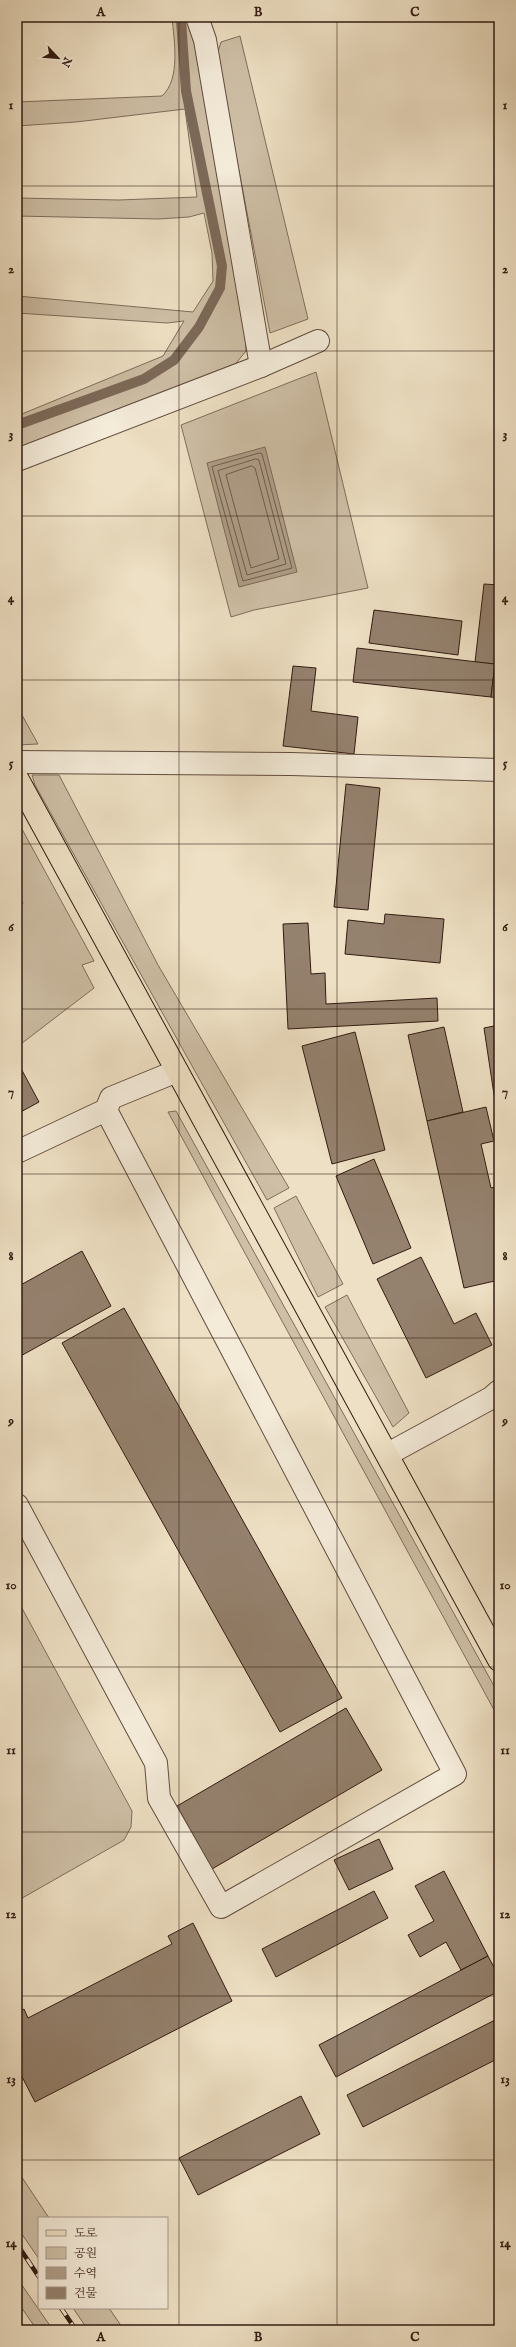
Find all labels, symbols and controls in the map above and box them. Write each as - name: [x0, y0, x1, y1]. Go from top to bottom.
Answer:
- text: A: [96, 4, 107, 21]
- text: B: [254, 4, 263, 21]
- text: C: [410, 4, 420, 21]
- north arrow: [38, 38, 78, 78]
- text: N: [58, 54, 75, 70]
- text: 1: [9, 97, 14, 114]
- text: 1: [503, 97, 508, 114]
- text: 2: [8, 261, 14, 278]
- text: 2: [502, 261, 508, 278]
- text: 3: [9, 426, 14, 443]
- text: 3: [503, 426, 508, 443]
- text: 4: [8, 590, 15, 607]
- text: 4: [502, 590, 509, 607]
- text: 5: [9, 755, 14, 772]
- text: 5: [503, 755, 508, 772]
- text: 6: [8, 919, 14, 936]
- text: 6: [502, 919, 508, 936]
- text: 7: [8, 1084, 14, 1101]
- text: 7: [502, 1084, 508, 1101]
- text: 8: [8, 1248, 14, 1265]
- text: 8: [502, 1248, 508, 1265]
- text: 9: [7, 1413, 14, 1430]
- text: 9: [501, 1413, 508, 1430]
- text: 10: [5, 1577, 17, 1594]
- text: 10: [499, 1577, 511, 1594]
- text: 11: [6, 1742, 16, 1759]
- text: 11: [500, 1742, 510, 1759]
- text: 12: [6, 1906, 16, 1923]
- text: 12: [500, 1906, 510, 1923]
- text: 13: [6, 2071, 16, 2088]
- text: 13: [500, 2071, 510, 2088]
- legend: [38, 2217, 168, 2309]
- text: 도로: [74, 2226, 98, 2241]
- text: 14: [5, 2235, 17, 2252]
- text: 14: [499, 2235, 511, 2252]
- text: 공원: [74, 2246, 97, 2261]
- text: 수역: [74, 2266, 97, 2281]
- text: 건물: [74, 2286, 98, 2301]
- text: A: [96, 2329, 107, 2346]
- text: B: [254, 2329, 263, 2346]
- text: C: [410, 2329, 420, 2346]

